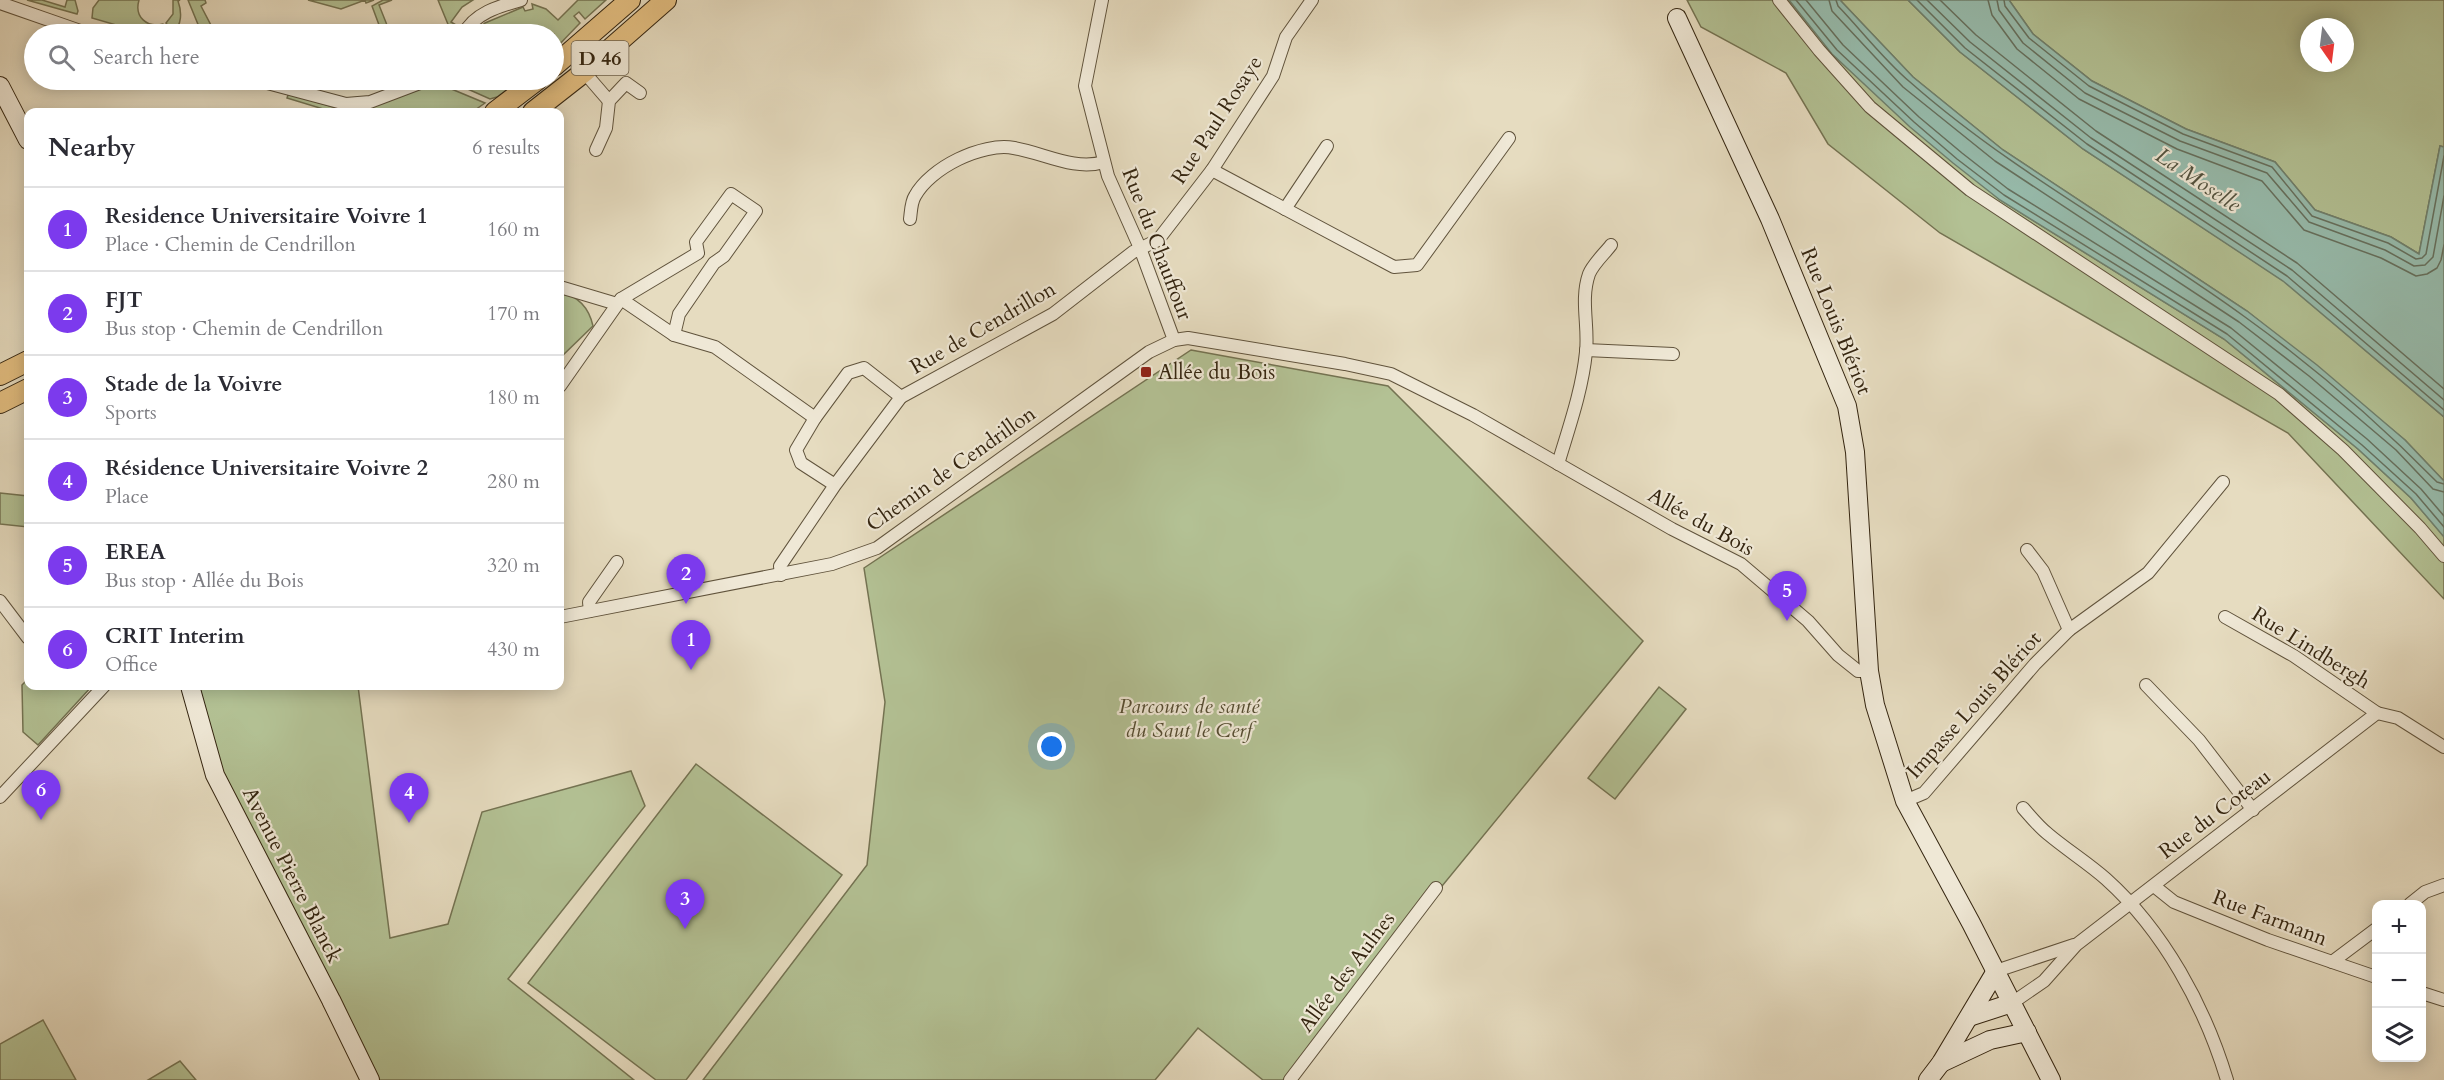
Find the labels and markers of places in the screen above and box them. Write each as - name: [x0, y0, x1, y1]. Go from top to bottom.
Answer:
- place label: Allée du Bois: [1158, 358, 1275, 387]
- marker: Allée du Bois: [1139, 365, 1153, 379]
- pin: 2: [666, 554, 706, 604]
- pin: 5: [1768, 572, 1806, 621]
- pin: 1: [672, 620, 710, 670]
- pin: 6: [22, 770, 60, 820]
- pin: 4: [390, 774, 428, 823]
- pin: 3: [666, 880, 704, 929]

